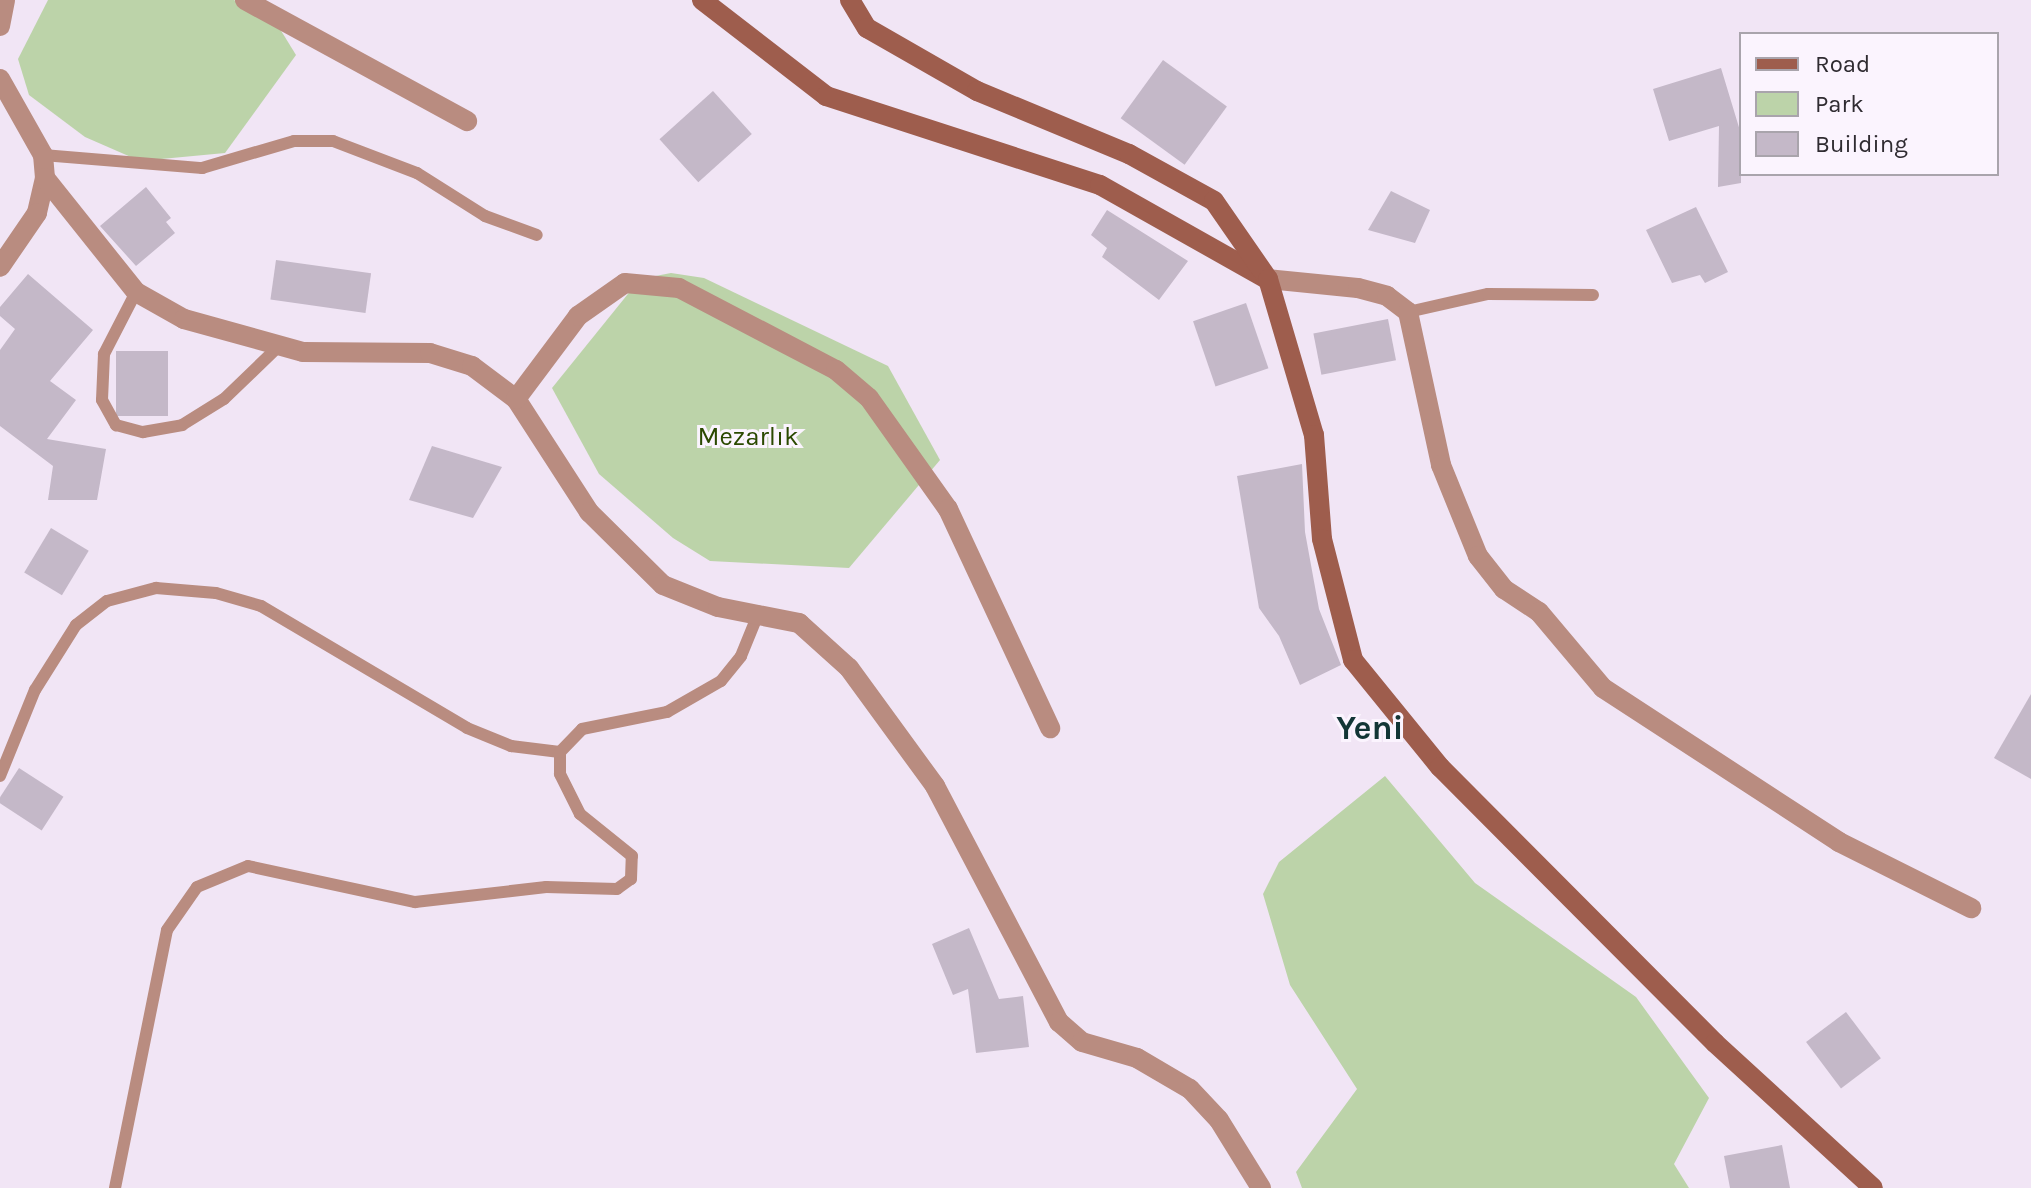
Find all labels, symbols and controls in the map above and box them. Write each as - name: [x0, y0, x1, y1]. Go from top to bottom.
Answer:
- legend: [1739, 32, 1999, 176]
- text: Road: [1815, 50, 1870, 78]
- text: Park: [1815, 90, 1864, 118]
- text: Building: [1815, 130, 1908, 158]
- park label: Mezarlık: [697, 421, 799, 453]
- district label: Yeni: [1336, 709, 1404, 749]

